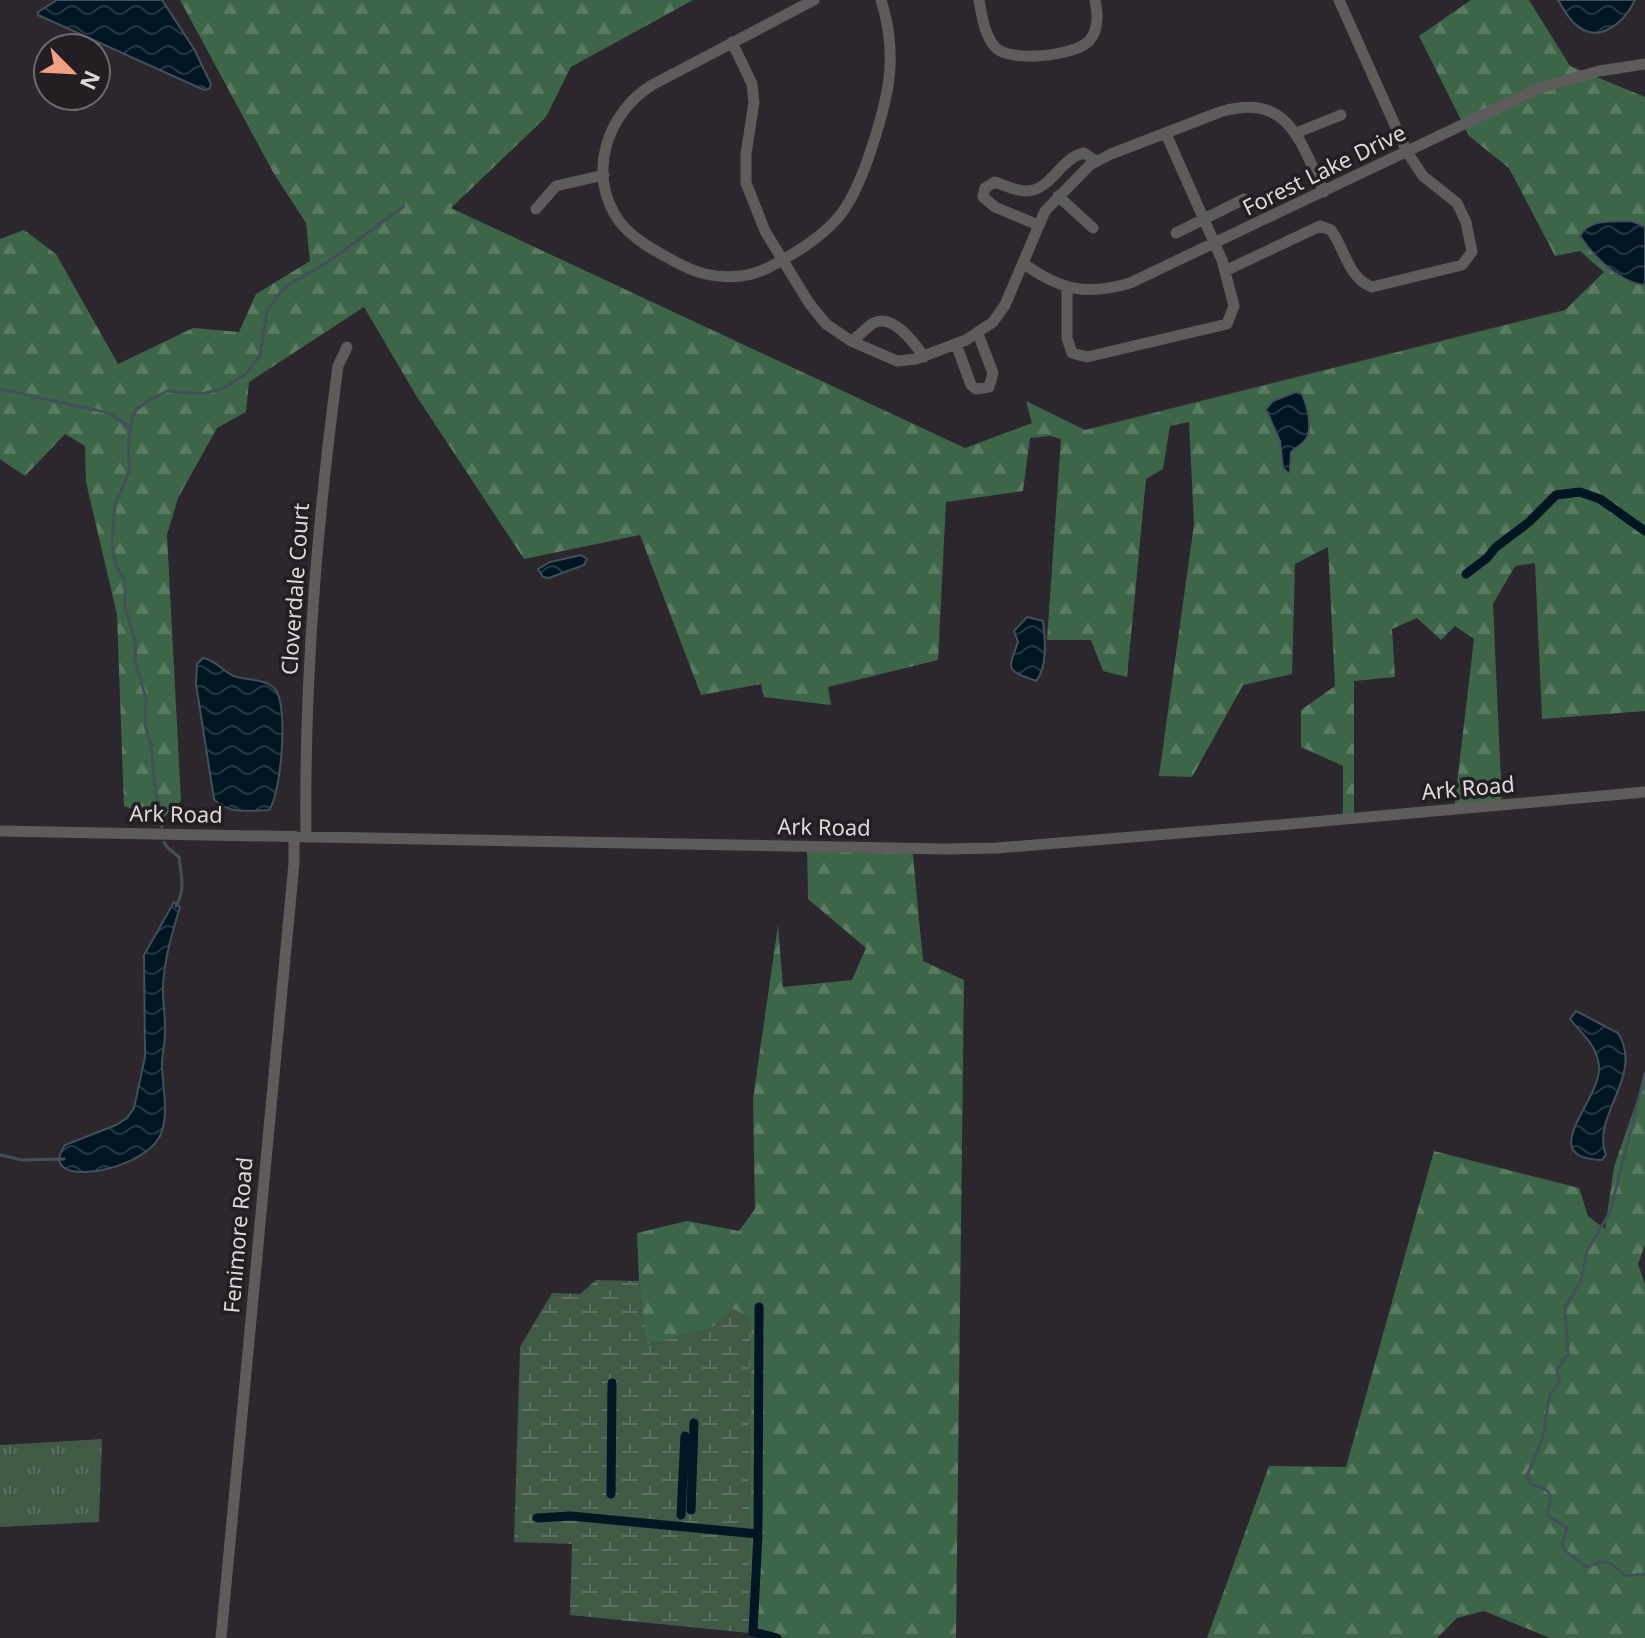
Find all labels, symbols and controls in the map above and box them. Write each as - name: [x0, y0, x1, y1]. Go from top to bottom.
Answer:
- north arrow: [32, 32, 112, 112]
- text: N: [74, 66, 109, 95]
- street label: Forest Lake Drive: [1237, 117, 1410, 222]
- street label: Cloverdale Court: [273, 502, 315, 676]
- street label: Ark Road: [1420, 768, 1516, 806]
- street label: Ark Road: [129, 797, 223, 829]
- street label: Ark Road: [777, 810, 871, 842]
- street label: Fenimore Road: [215, 1156, 259, 1314]

